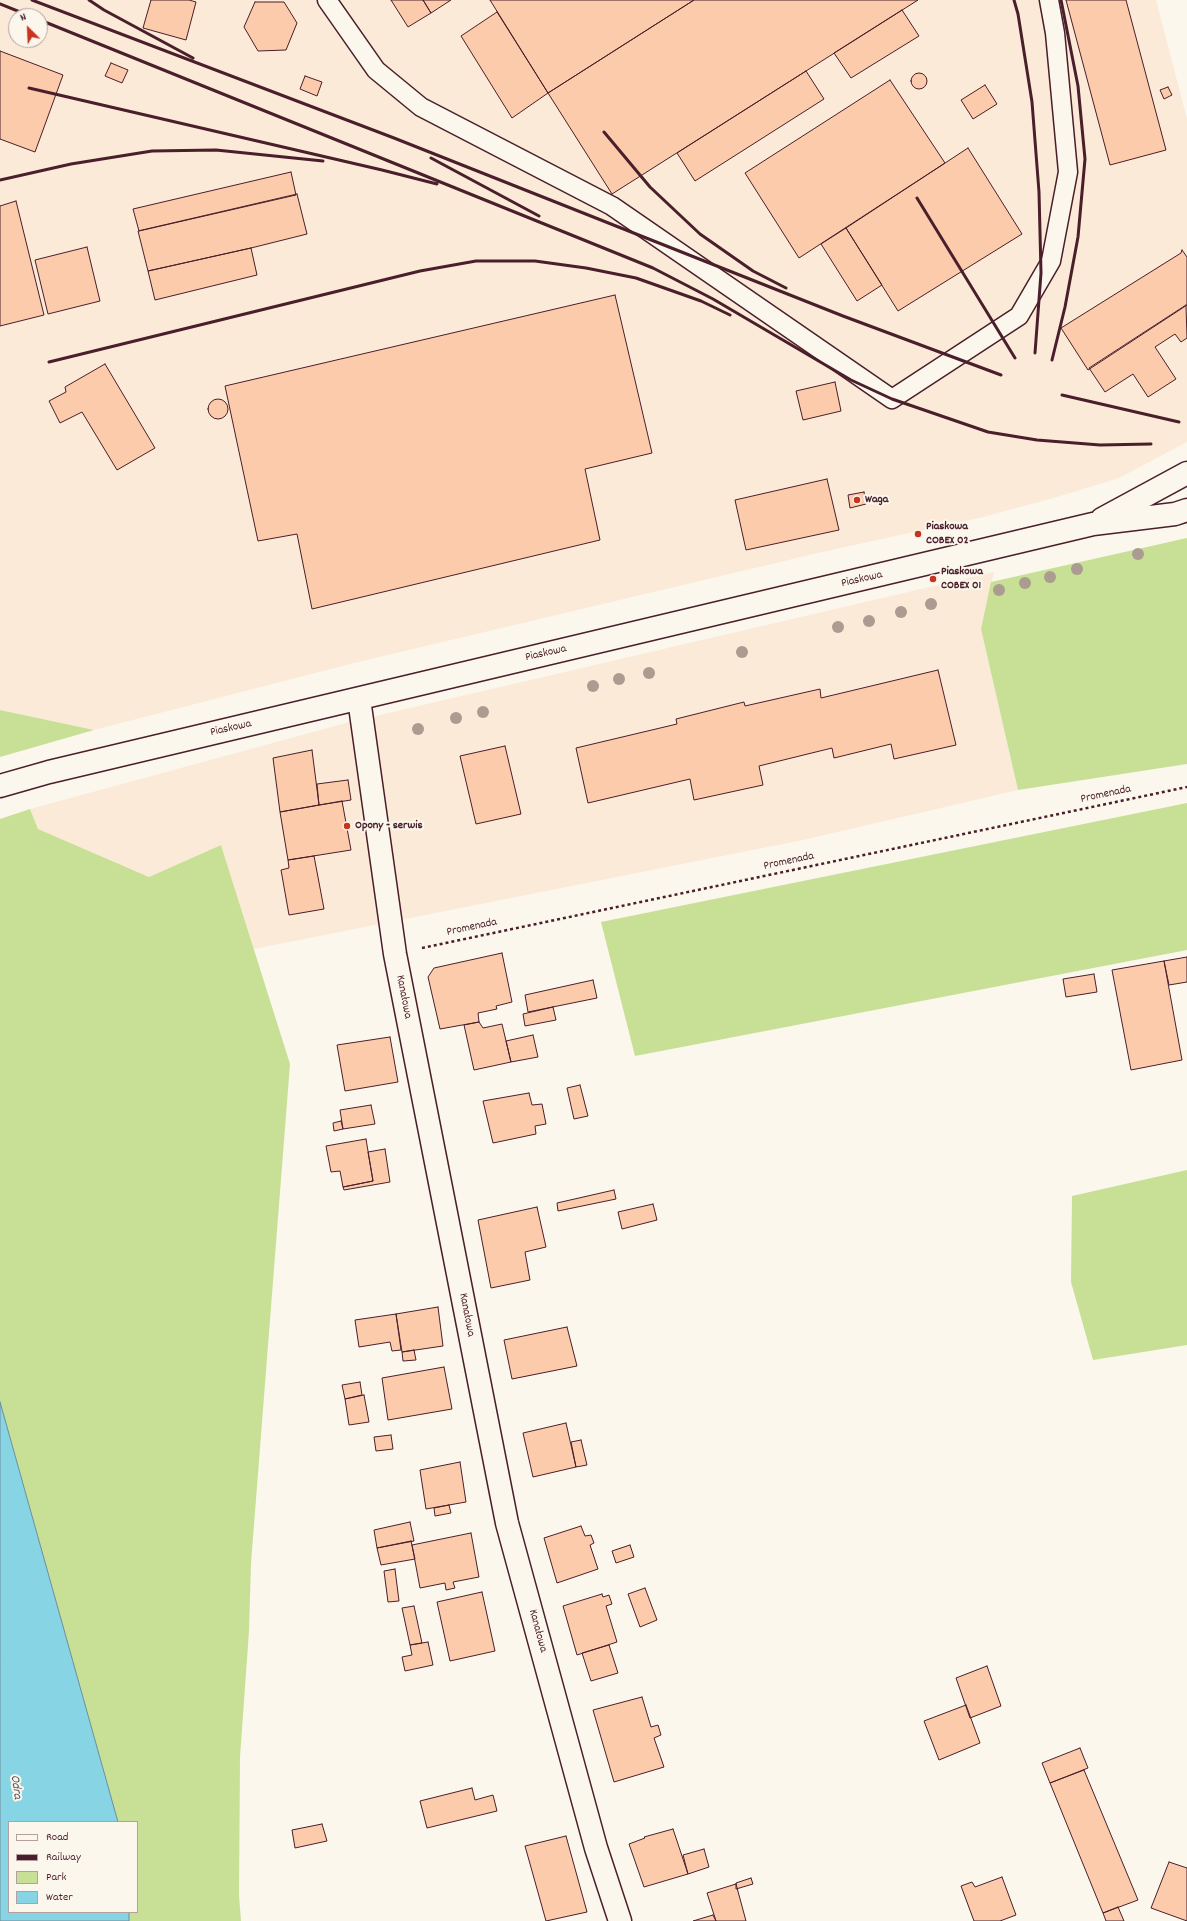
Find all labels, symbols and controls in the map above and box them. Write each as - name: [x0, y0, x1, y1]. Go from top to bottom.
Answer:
- north arrow: [8, 8, 48, 48]
- text: N: [18, 10, 29, 26]
- place label: Waga: [865, 493, 888, 507]
- marker: Waga: [852, 495, 862, 505]
- place label: Piaskowa COBEX 02: [926, 520, 969, 548]
- marker: Piaskowa COBEX 02: [913, 529, 923, 539]
- place label: Piaskowa COBEX 01: [941, 565, 983, 593]
- street label: Piaskowa: [840, 568, 884, 592]
- marker: Piaskowa COBEX 01: [928, 574, 938, 584]
- street label: Piaskowa: [524, 642, 568, 666]
- street label: Piaskowa: [209, 717, 253, 741]
- street label: Promenada: [1079, 783, 1133, 807]
- place label: Opony - serwis: [355, 819, 423, 833]
- marker: Opony - serwis: [342, 821, 352, 831]
- street label: Promenada: [762, 850, 816, 874]
- street label: Promenada: [445, 916, 499, 940]
- street label: Kanałowa: [392, 974, 414, 1020]
- street label: Kanałowa: [455, 1292, 477, 1338]
- street label: Kanałowa: [524, 1608, 550, 1654]
- water label: Odra: [6, 1774, 24, 1800]
- legend: [8, 1821, 138, 1913]
- text: Road: [46, 1829, 68, 1846]
- text: Railway: [46, 1849, 81, 1866]
- text: Park: [46, 1869, 66, 1886]
- text: Water: [46, 1889, 73, 1906]

